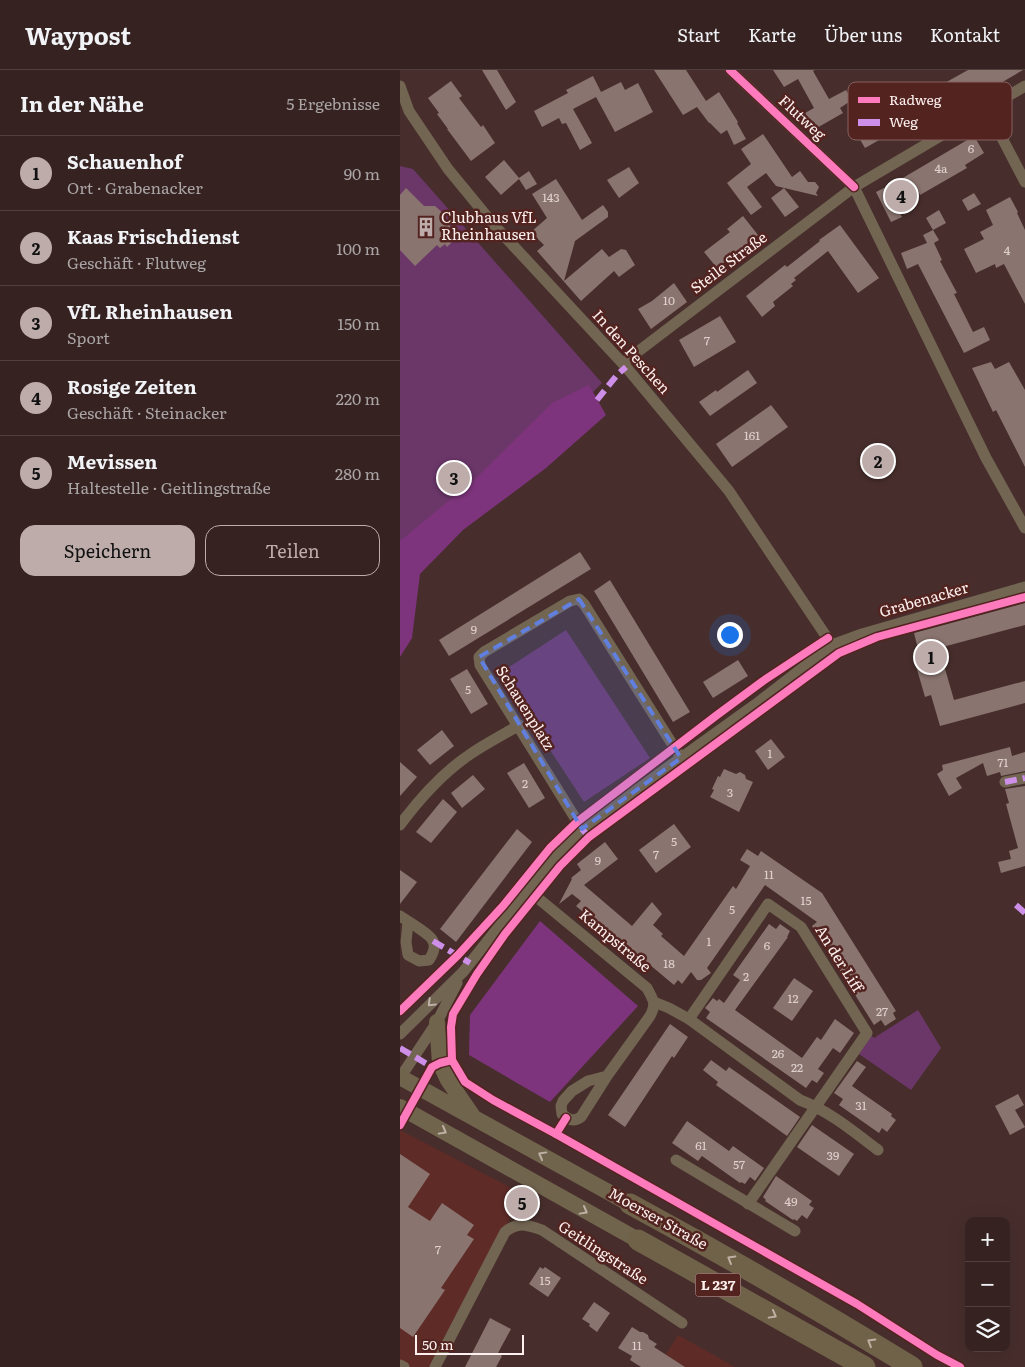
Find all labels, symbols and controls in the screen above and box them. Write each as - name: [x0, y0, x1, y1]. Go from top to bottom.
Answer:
- text: Waypost: [25, 17, 131, 52]
- text: Start: [677, 21, 720, 48]
- text: Karte: [748, 21, 796, 48]
- text: Über uns: [824, 21, 902, 48]
- text: Kontakt: [930, 21, 1000, 48]
- legend: [848, 82, 1012, 140]
- text: In der Nähe: [20, 87, 144, 118]
- street label: Flutweg: [774, 89, 832, 145]
- text: Radweg: [889, 89, 942, 109]
- text: 5 Ergebnisse: [286, 91, 380, 115]
- text: Weg: [889, 111, 918, 131]
- house number: 6: [968, 139, 975, 157]
- text: Schauenhof: [67, 147, 182, 175]
- house number: 4a: [934, 159, 948, 177]
- text: 1: [33, 161, 39, 185]
- text: 90 m: [344, 161, 380, 185]
- text: Ort · Grabenacker: [67, 175, 203, 199]
- pin: 4: [885, 177, 917, 215]
- house number: 143: [542, 188, 560, 206]
- place label: Clubhaus VfL Rheinhausen: [441, 205, 537, 245]
- building icon: Clubhaus VfL Rheinhausen: [415, 216, 437, 238]
- text: Kaas Frischdienst: [67, 222, 240, 250]
- street label: Steile Straße: [685, 225, 771, 298]
- text: 2: [32, 236, 40, 260]
- text: 100 m: [336, 236, 380, 260]
- house number: 4: [1004, 241, 1011, 259]
- text: Geschäft · Flutweg: [67, 250, 206, 274]
- house number: 10: [663, 291, 675, 309]
- text: VfL Rheinhausen: [67, 297, 233, 325]
- street label: In den Peschen: [588, 304, 676, 398]
- text: 3: [32, 311, 40, 335]
- text: 150 m: [337, 311, 380, 335]
- text: Sport: [67, 325, 110, 349]
- house number: 7: [704, 331, 710, 349]
- text: Rosige Zeiten: [67, 372, 197, 400]
- text: 4: [31, 386, 41, 410]
- text: 220 m: [336, 386, 380, 410]
- text: Geschäft · Steinacker: [67, 400, 227, 424]
- house number: 161: [744, 426, 760, 444]
- pin: 2: [862, 442, 894, 480]
- text: Mevissen: [67, 447, 158, 475]
- pin: 3: [438, 459, 470, 497]
- text: 5: [32, 461, 40, 485]
- text: 280 m: [335, 461, 380, 485]
- text: Haltestelle · Geitlingstraße: [67, 475, 271, 499]
- button: Speichern: [20, 525, 195, 576]
- button: Teilen: [205, 525, 380, 576]
- street label: Grabenacker: [876, 575, 971, 622]
- house number: 9: [471, 620, 477, 638]
- your location: [717, 622, 743, 648]
- pin: 1: [915, 638, 947, 676]
- street label: Schauenplatz: [491, 660, 561, 754]
- house number: 5: [465, 680, 471, 698]
- house number: 1: [768, 744, 773, 762]
- house number: 71: [998, 753, 1009, 771]
- house number: 2: [522, 774, 528, 792]
- house number: 3: [727, 783, 733, 801]
- house number: 5: [671, 832, 677, 850]
- house number: 7: [653, 845, 659, 863]
- house number: 9: [595, 851, 601, 869]
- house number: 11: [764, 865, 774, 883]
- house number: 15: [801, 891, 811, 909]
- house number: 5: [729, 900, 735, 918]
- street label: Kampstraße: [575, 903, 657, 977]
- street label: An der Liff: [810, 920, 871, 997]
- house number: 1: [707, 932, 712, 950]
- house number: 6: [764, 936, 771, 954]
- house number: 18: [663, 954, 675, 972]
- house number: 2: [743, 967, 749, 985]
- house number: 12: [788, 989, 798, 1007]
- one-way arrow: [428, 997, 437, 1006]
- house number: 27: [876, 1002, 888, 1020]
- house number: 26: [772, 1044, 785, 1062]
- house number: 22: [791, 1058, 803, 1076]
- house number: 31: [855, 1096, 867, 1114]
- one-way arrow: [437, 1125, 446, 1135]
- house number: 61: [695, 1136, 707, 1154]
- house number: 39: [827, 1146, 839, 1164]
- one-way arrow: [538, 1151, 547, 1161]
- house number: 57: [733, 1155, 745, 1173]
- street label: Moerser Straße: [605, 1181, 713, 1255]
- pin: 5: [506, 1184, 538, 1222]
- house number: 49: [785, 1192, 797, 1210]
- one-way arrow: [579, 1204, 588, 1214]
- street label: Geitlingstraße: [554, 1214, 654, 1290]
- map controls: [965, 1217, 1010, 1352]
- button: +: [965, 1217, 1010, 1262]
- house number: 7: [435, 1240, 441, 1258]
- one-way arrow: [727, 1256, 736, 1266]
- button: −: [965, 1262, 1010, 1307]
- house number: 15: [540, 1271, 550, 1289]
- road number: L 237: [696, 1274, 740, 1296]
- button: layers: [965, 1307, 1010, 1352]
- one-way arrow: [767, 1309, 776, 1319]
- scale bar: [415, 1332, 524, 1355]
- text: 50 m: [422, 1334, 454, 1354]
- house number: 11: [632, 1336, 642, 1354]
- one-way arrow: [867, 1338, 876, 1348]

